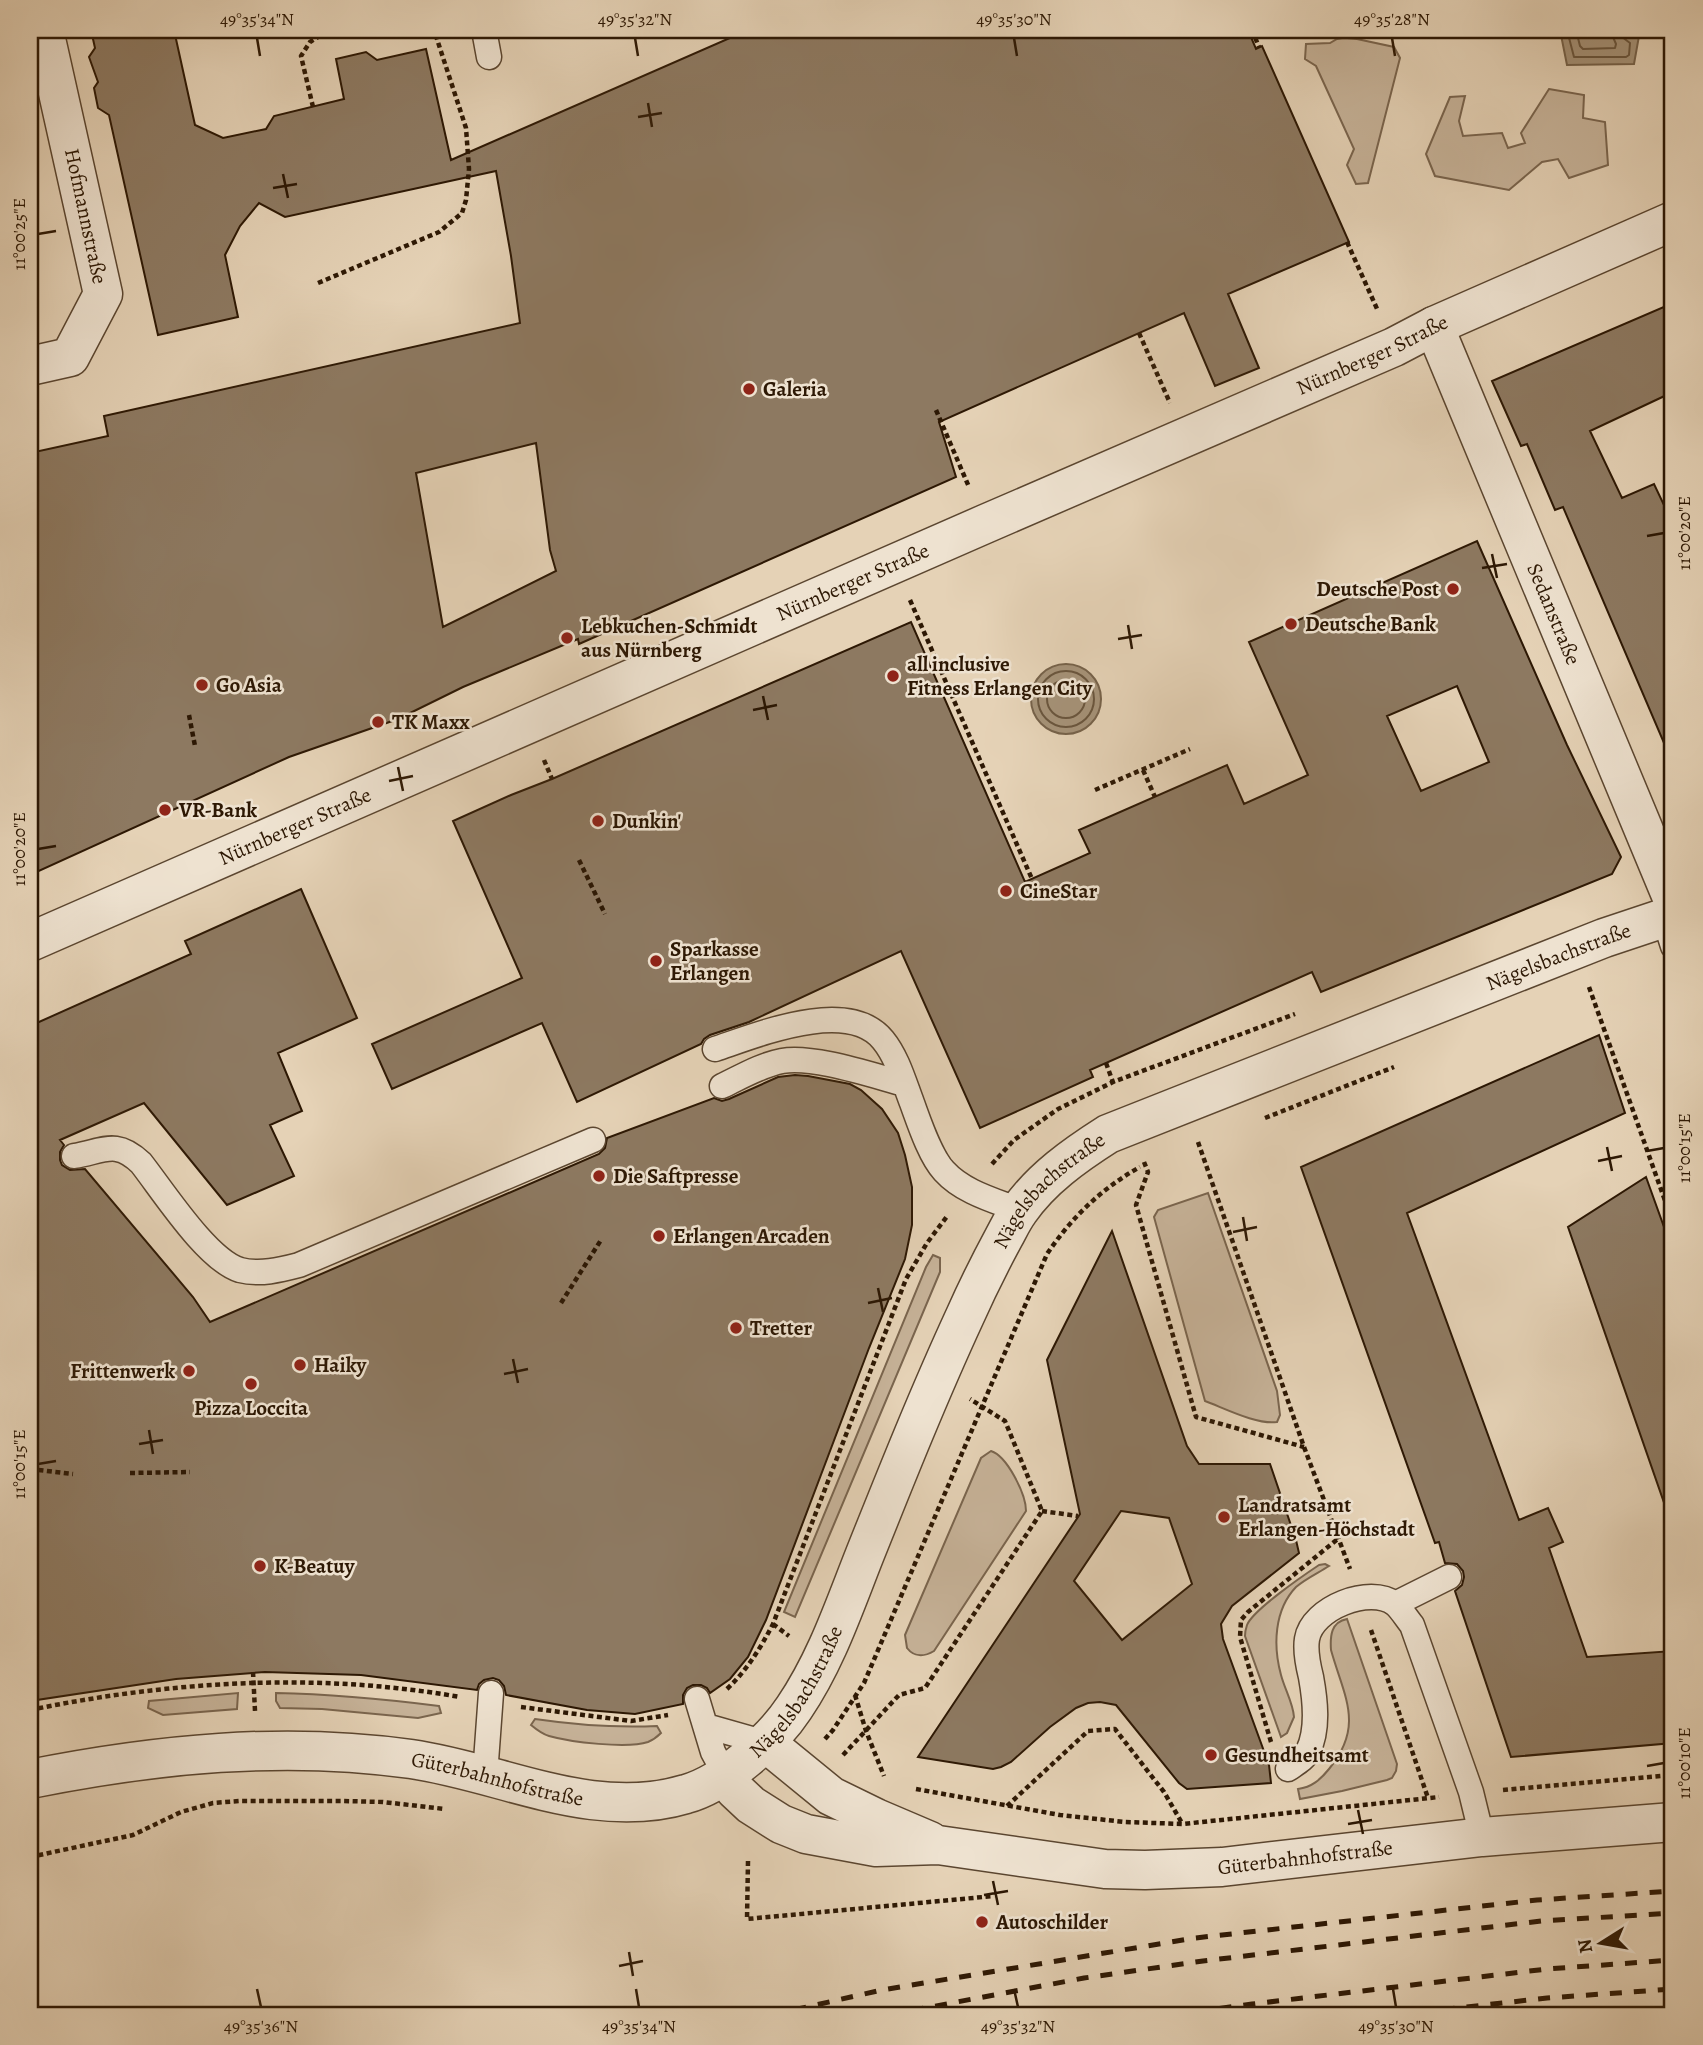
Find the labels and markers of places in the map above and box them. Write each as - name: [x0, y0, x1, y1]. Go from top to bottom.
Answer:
- place label: Galeria: [763, 375, 828, 403]
- marker: Galeria: [741, 381, 757, 397]
- place label: Deutsche Post: [1316, 575, 1439, 603]
- marker: Deutsche Post: [1445, 581, 1461, 597]
- place label: Deutsche Bank: [1305, 610, 1436, 638]
- place label: Lebkuchen-Schmidt aus Nürnberg: [581, 612, 758, 664]
- marker: Deutsche Bank: [1283, 616, 1299, 632]
- marker: Lebkuchen-Schmidt aus Nürnberg: [559, 630, 575, 646]
- place label: all inclusive Fitness Erlangen City: [907, 650, 1094, 702]
- marker: all inclusive Fitness Erlangen City: [885, 668, 901, 684]
- place label: Go Asia: [216, 671, 283, 699]
- marker: Go Asia: [194, 677, 210, 693]
- place label: TK Maxx: [392, 708, 470, 736]
- marker: TK Maxx: [370, 714, 386, 730]
- place label: VR-Bank: [178, 796, 257, 824]
- marker: VR-Bank: [157, 802, 173, 818]
- place label: Dunkin': [612, 807, 681, 835]
- marker: Dunkin': [590, 813, 606, 829]
- place label: CineStar: [1020, 877, 1098, 905]
- marker: CineStar: [998, 883, 1014, 899]
- place label: Sparkasse Erlangen: [670, 935, 759, 987]
- marker: Sparkasse Erlangen: [648, 953, 664, 969]
- place label: Die Saftpresse: [613, 1162, 739, 1190]
- marker: Die Saftpresse: [591, 1168, 607, 1184]
- place label: Erlangen Arcaden: [673, 1222, 830, 1250]
- marker: Erlangen Arcaden: [651, 1228, 667, 1244]
- place label: Tretter: [750, 1314, 812, 1342]
- marker: Tretter: [728, 1320, 744, 1336]
- place label: Haiky: [314, 1351, 367, 1379]
- place label: Frittenwerk: [70, 1357, 175, 1385]
- marker: Haiky: [292, 1357, 308, 1373]
- marker: Frittenwerk: [181, 1363, 197, 1379]
- marker: Pizza Loccita: [243, 1376, 259, 1392]
- place label: Pizza Loccita: [194, 1394, 309, 1422]
- place label: Landratsamt Erlangen-Höchstadt: [1238, 1491, 1415, 1543]
- marker: Landratsamt Erlangen-Höchstadt: [1216, 1509, 1232, 1525]
- place label: K-Beatuy: [274, 1552, 356, 1580]
- marker: K-Beatuy: [252, 1558, 268, 1574]
- place label: Gesundheitsamt: [1225, 1741, 1369, 1769]
- marker: Gesundheitsamt: [1203, 1747, 1219, 1763]
- place label: Autoschilder: [995, 1908, 1109, 1936]
- marker: Autoschilder: [974, 1914, 990, 1930]

